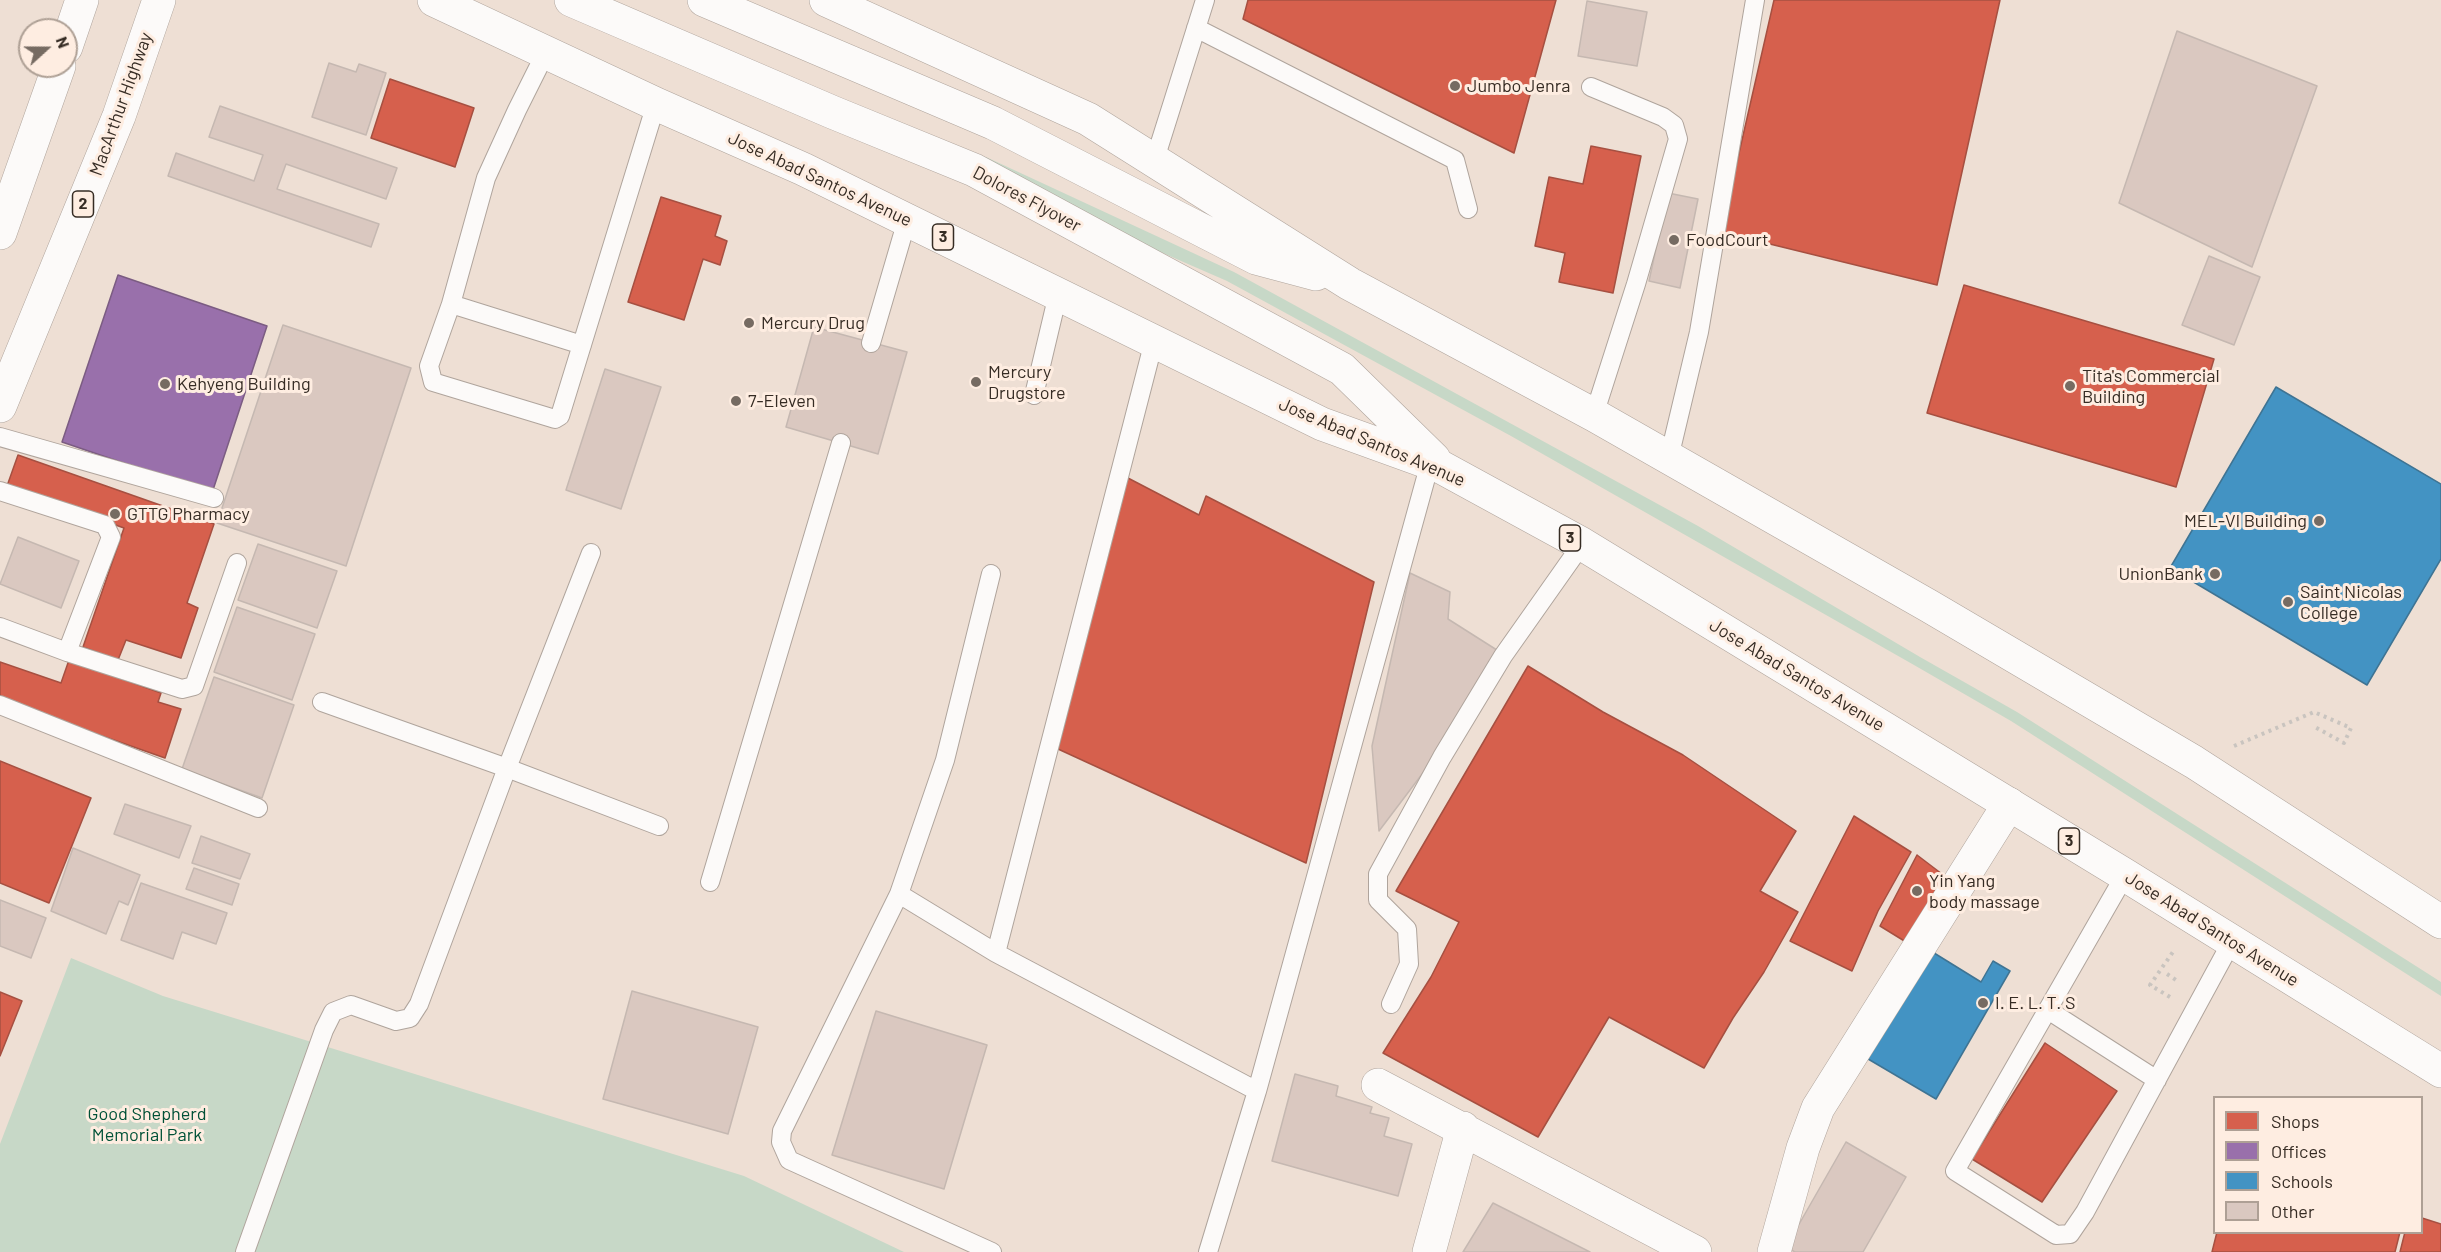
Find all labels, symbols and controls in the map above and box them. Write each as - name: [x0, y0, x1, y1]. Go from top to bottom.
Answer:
- north arrow: [18, 18, 78, 78]
- street label: MacArthur Highway: [85, 29, 157, 179]
- text: N: [53, 34, 74, 50]
- place label: Jumbo Jenra: [1467, 75, 1570, 97]
- marker: Jumbo Jenra: [1448, 79, 1462, 93]
- street label: Jose Abad Santos Avenue: [725, 127, 915, 231]
- street label: Dolores Flyover: [969, 161, 1085, 237]
- road number: 2: [72, 191, 94, 217]
- road number: 3: [932, 224, 954, 250]
- place label: FoodCourt: [1686, 229, 1769, 251]
- marker: FoodCourt: [1667, 233, 1681, 247]
- place label: Mercury Drug: [761, 312, 865, 334]
- marker: Mercury Drug: [742, 316, 756, 330]
- place label: Mercury Drugstore: [988, 361, 1066, 404]
- place label: Tita's Commercial Building: [2082, 365, 2220, 407]
- place label: Kehyeng Building: [177, 373, 311, 395]
- marker: Mercury Drugstore: [969, 375, 983, 389]
- marker: Kehyeng Building: [158, 377, 172, 391]
- marker: Tita's Commercial Building: [2063, 379, 2077, 393]
- place label: 7-Eleven: [748, 390, 816, 412]
- street label: Jose Abad Santos Avenue: [1276, 393, 1468, 491]
- marker: 7-Eleven: [729, 394, 743, 408]
- place label: GTTG Pharmacy: [127, 503, 250, 525]
- marker: GTTG Pharmacy: [108, 507, 122, 521]
- place label: MEL-VI Building: [2184, 510, 2307, 532]
- marker: MEL-VI Building: [2312, 514, 2326, 528]
- road number: 3: [1560, 525, 1580, 551]
- place label: UnionBank: [2118, 563, 2203, 585]
- marker: UnionBank: [2208, 567, 2222, 581]
- place label: Saint Nicolas College: [2300, 581, 2402, 624]
- marker: Saint Nicolas College: [2281, 595, 2295, 609]
- street label: Jose Abad Santos Avenue: [1706, 614, 1888, 736]
- road number: 3: [2058, 828, 2080, 854]
- street label: Jose Abad Santos Avenue: [2121, 867, 2303, 991]
- place label: Yin Yang body massage: [1929, 870, 2040, 912]
- marker: Yin Yang body massage: [1910, 884, 1924, 898]
- place label: I. E. L. T. S: [1995, 992, 2075, 1014]
- marker: I. E. L. T. S: [1976, 996, 1990, 1010]
- legend: [2213, 1096, 2423, 1234]
- park label: Good Shepherd Memorial Park: [87, 1103, 207, 1146]
- text: Shops: [2271, 1110, 2320, 1132]
- text: Offices: [2271, 1140, 2327, 1162]
- text: Schools: [2271, 1170, 2333, 1192]
- text: Other: [2271, 1200, 2314, 1222]

